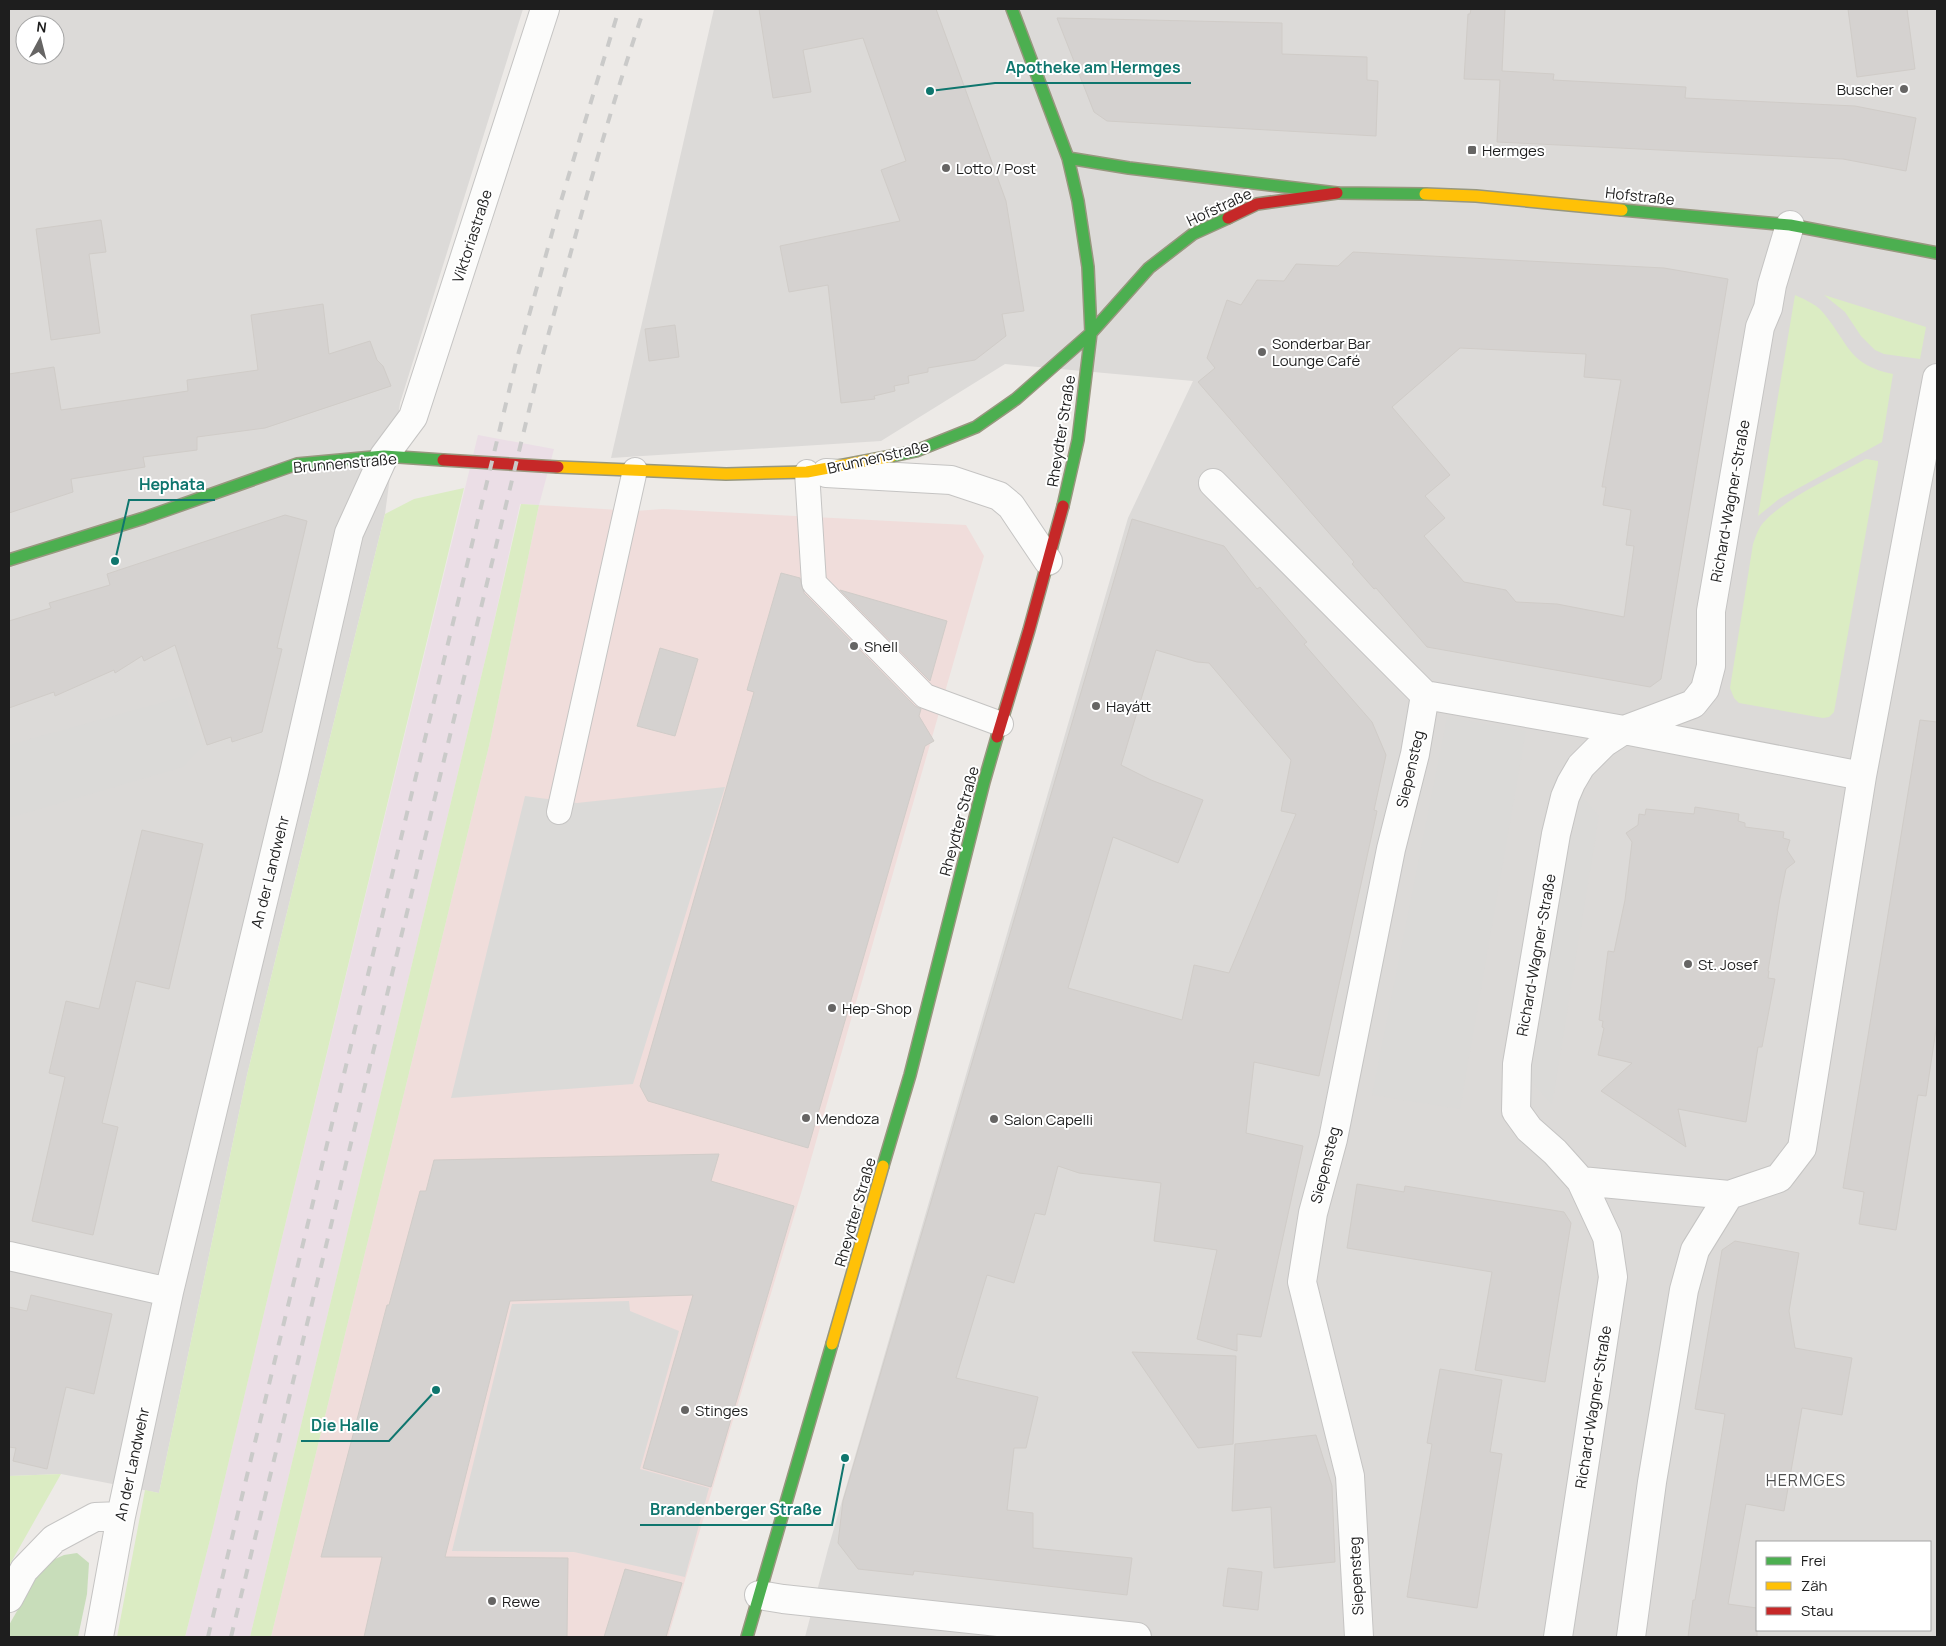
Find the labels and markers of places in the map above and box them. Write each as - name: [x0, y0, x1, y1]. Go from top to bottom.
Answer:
- callout: Apotheke am Hermges: [995, 52, 1191, 83]
- place label: Buscher: [1837, 79, 1895, 100]
- marker: Buscher: [1898, 83, 1910, 95]
- place label: Hermges: [1482, 140, 1545, 161]
- marker: Hermges: [1466, 144, 1478, 156]
- place label: Lotto / Post: [956, 158, 1036, 179]
- marker: Lotto / Post: [940, 162, 952, 174]
- place label: Sonderbar Bar Lounge Café: [1272, 333, 1371, 371]
- marker: Sonderbar Bar Lounge Café: [1256, 346, 1268, 358]
- callout: Hephata: [129, 469, 215, 500]
- place label: Shell: [864, 636, 898, 657]
- marker: Shell: [848, 640, 860, 652]
- place label: Hayátt: [1106, 696, 1151, 717]
- marker: Hayátt: [1090, 700, 1102, 712]
- place label: St. Josef: [1698, 954, 1758, 975]
- marker: St. Josef: [1682, 958, 1694, 970]
- place label: Hep-Shop: [842, 998, 912, 1019]
- marker: Hep-Shop: [826, 1002, 838, 1014]
- place label: Mendoza: [816, 1108, 879, 1129]
- place label: Salon Capelli: [1004, 1109, 1093, 1130]
- marker: Mendoza: [800, 1112, 812, 1124]
- marker: Salon Capelli: [988, 1113, 1000, 1125]
- place label: Stinges: [695, 1400, 748, 1421]
- marker: Stinges: [679, 1404, 691, 1416]
- callout: Die Halle: [301, 1410, 389, 1441]
- callout: Brandenberger Straße: [640, 1494, 832, 1525]
- place label: Rewe: [502, 1591, 540, 1612]
- marker: Rewe: [486, 1595, 498, 1607]

